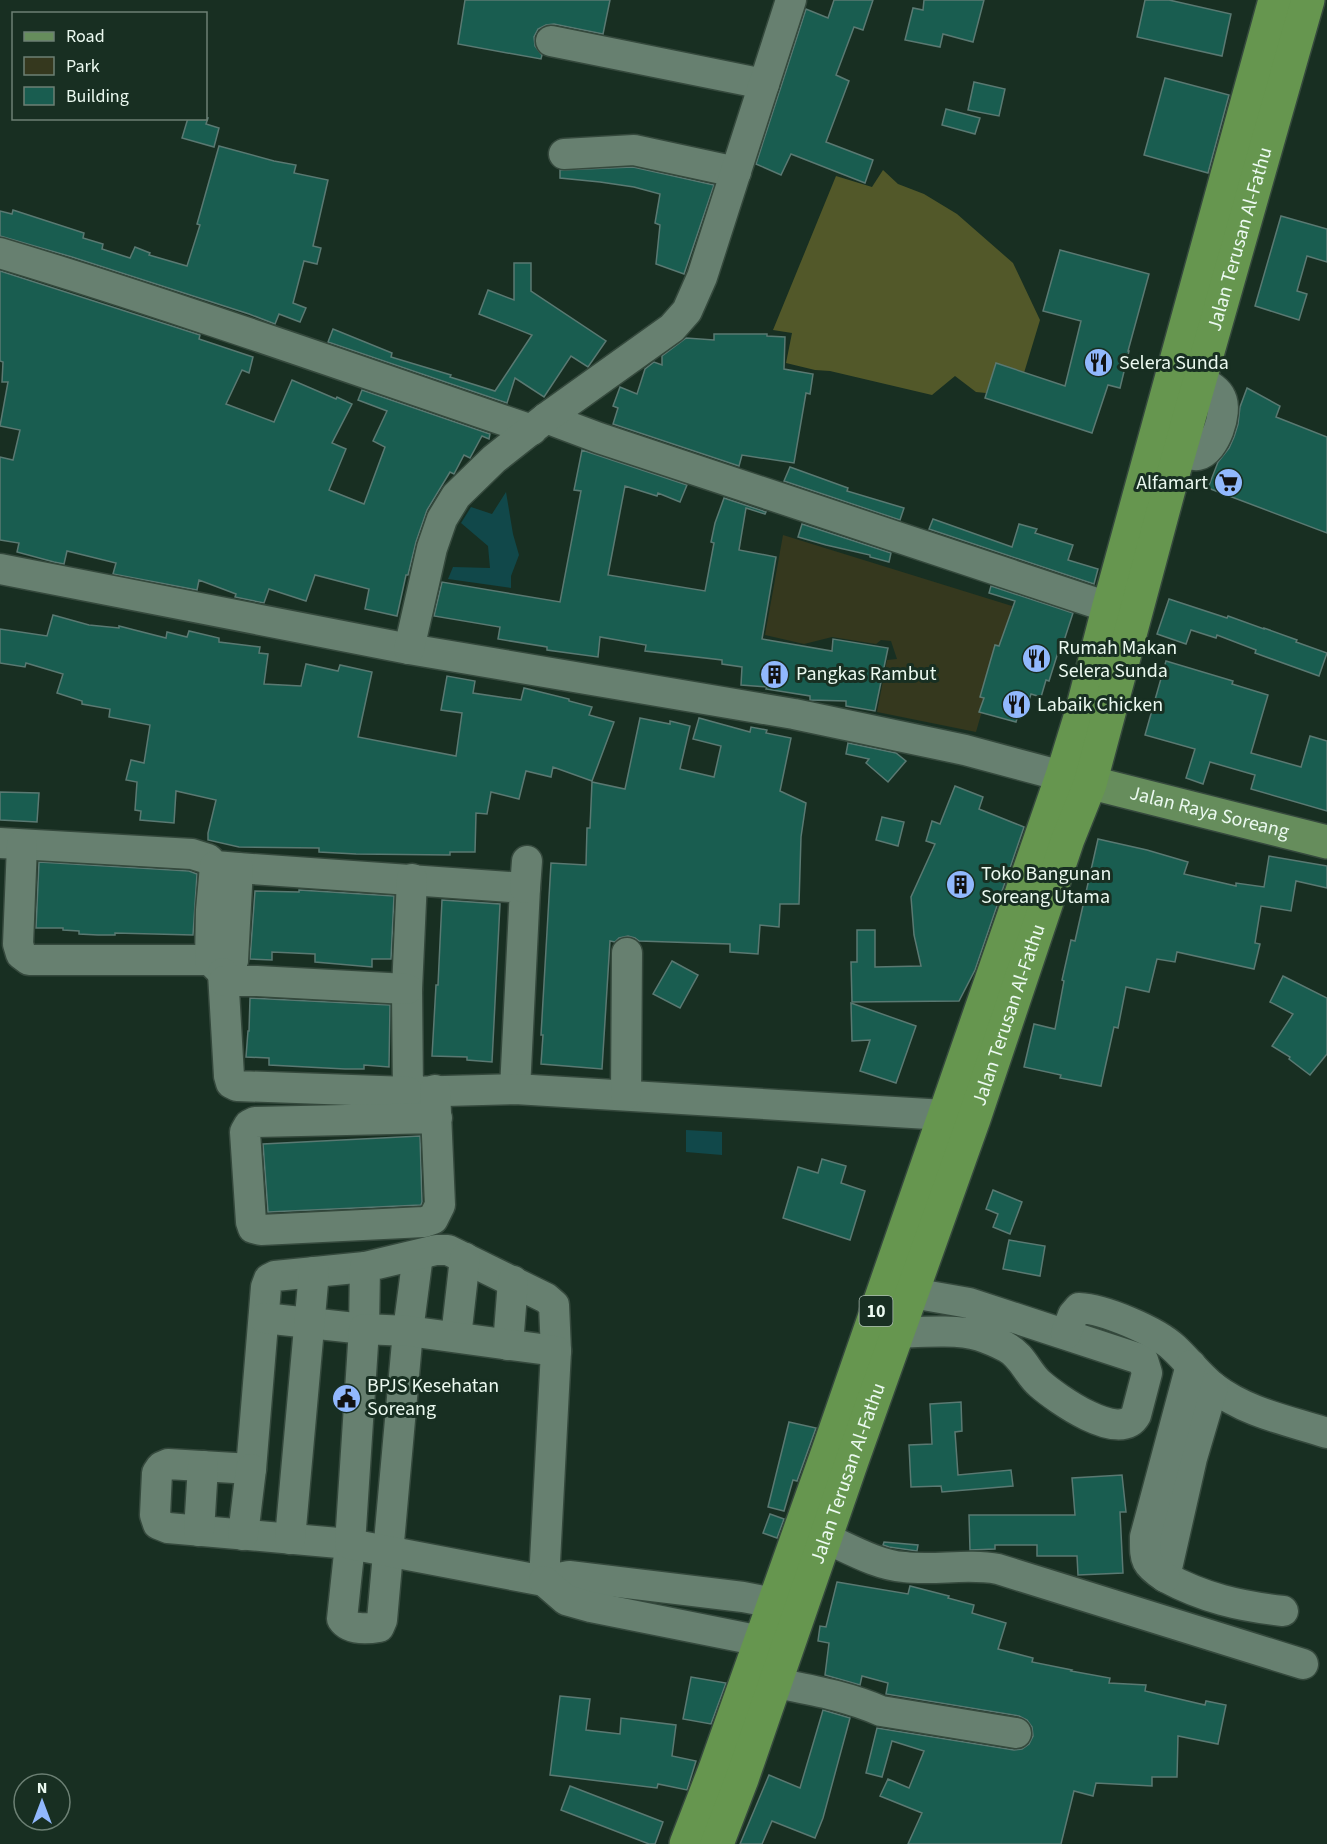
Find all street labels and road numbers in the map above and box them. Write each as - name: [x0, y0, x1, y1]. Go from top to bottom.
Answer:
- street label: Jalan Terusan Al-Fathu: [1200, 144, 1279, 334]
- street label: Jalan Raya Soreang: [1127, 779, 1292, 846]
- street label: Jalan Terusan Al-Fathu: [965, 920, 1052, 1110]
- road number: 10: [860, 1296, 892, 1326]
- street label: Jalan Terusan Al-Fathu: [803, 1379, 893, 1568]

